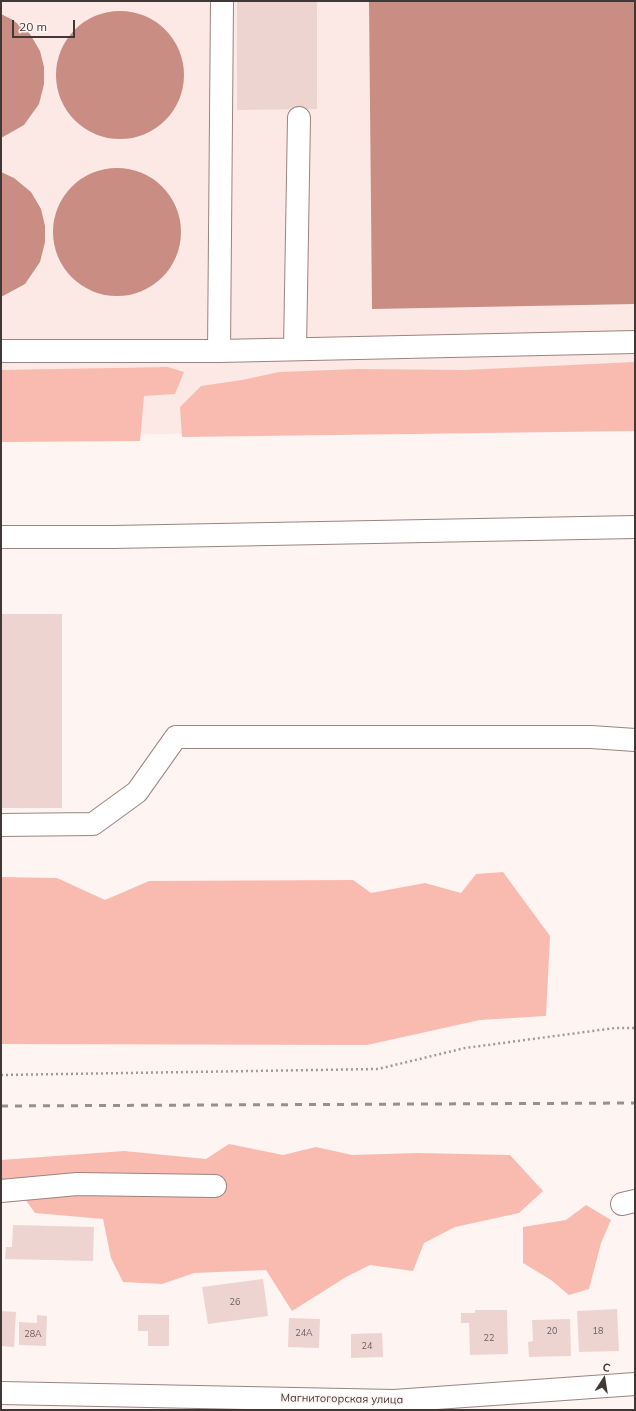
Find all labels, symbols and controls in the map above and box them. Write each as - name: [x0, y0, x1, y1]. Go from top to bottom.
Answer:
- scale bar: [14, 12, 77, 38]
- text: 20 m: [19, 19, 47, 34]
- house number: 26: [230, 1297, 240, 1307]
- house number: 20: [547, 1326, 557, 1336]
- house number: 18: [593, 1326, 603, 1336]
- house number: 24А: [295, 1328, 313, 1338]
- house number: 28А: [24, 1329, 42, 1339]
- house number: 22: [484, 1333, 494, 1343]
- house number: 24: [362, 1341, 372, 1351]
- north arrow: [584, 1359, 624, 1399]
- text: С: [601, 1360, 612, 1375]
- street label: Магнитогорская улица: [281, 1391, 403, 1407]

